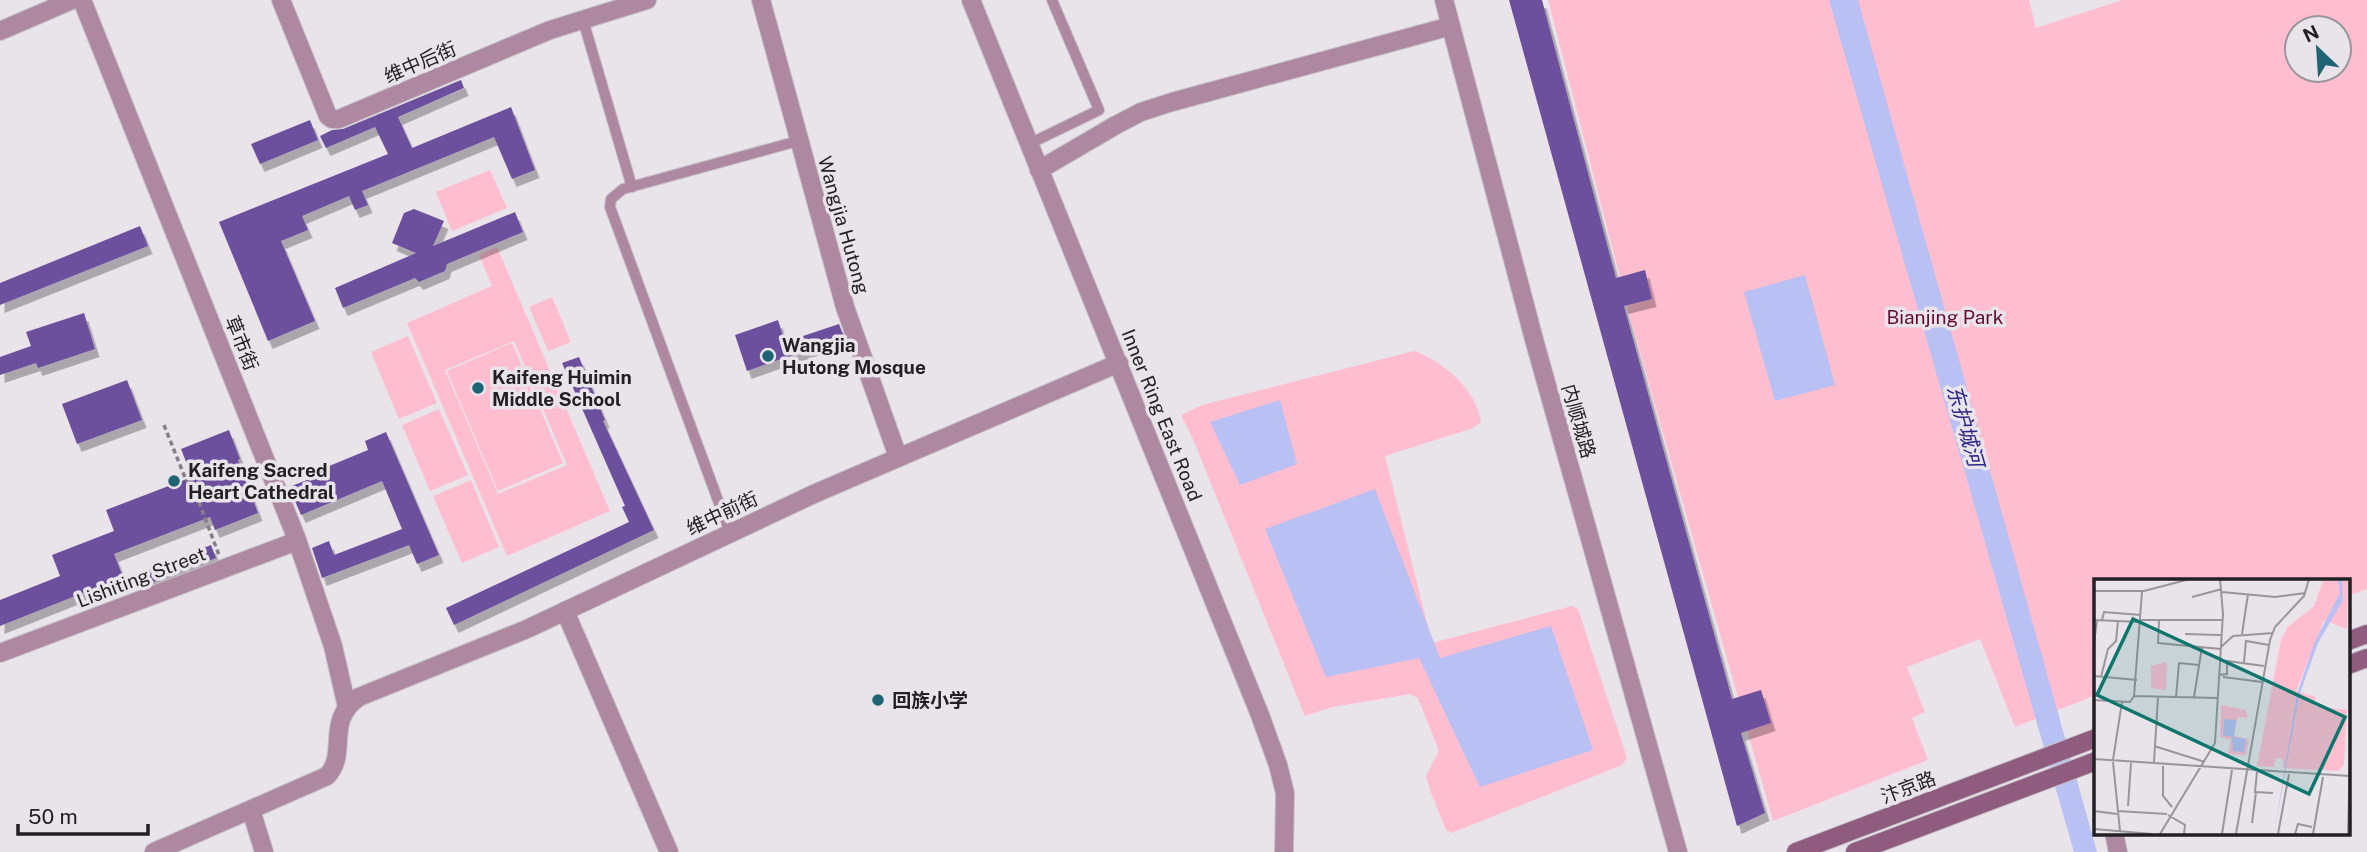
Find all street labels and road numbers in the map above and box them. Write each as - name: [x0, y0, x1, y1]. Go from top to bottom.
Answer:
- street label: 维中后街: [381, 37, 459, 87]
- street label: Wangjia Hutong: [814, 154, 874, 297]
- street label: 草市街: [221, 312, 263, 374]
- street label: Inner Ring East Road: [1117, 326, 1207, 504]
- street label: 内顺城路: [1558, 381, 1600, 461]
- street label: 维中前街: [683, 487, 761, 539]
- street label: Lishiting Street: [74, 542, 208, 612]
- street label: 汴京路: [1877, 767, 1939, 807]

